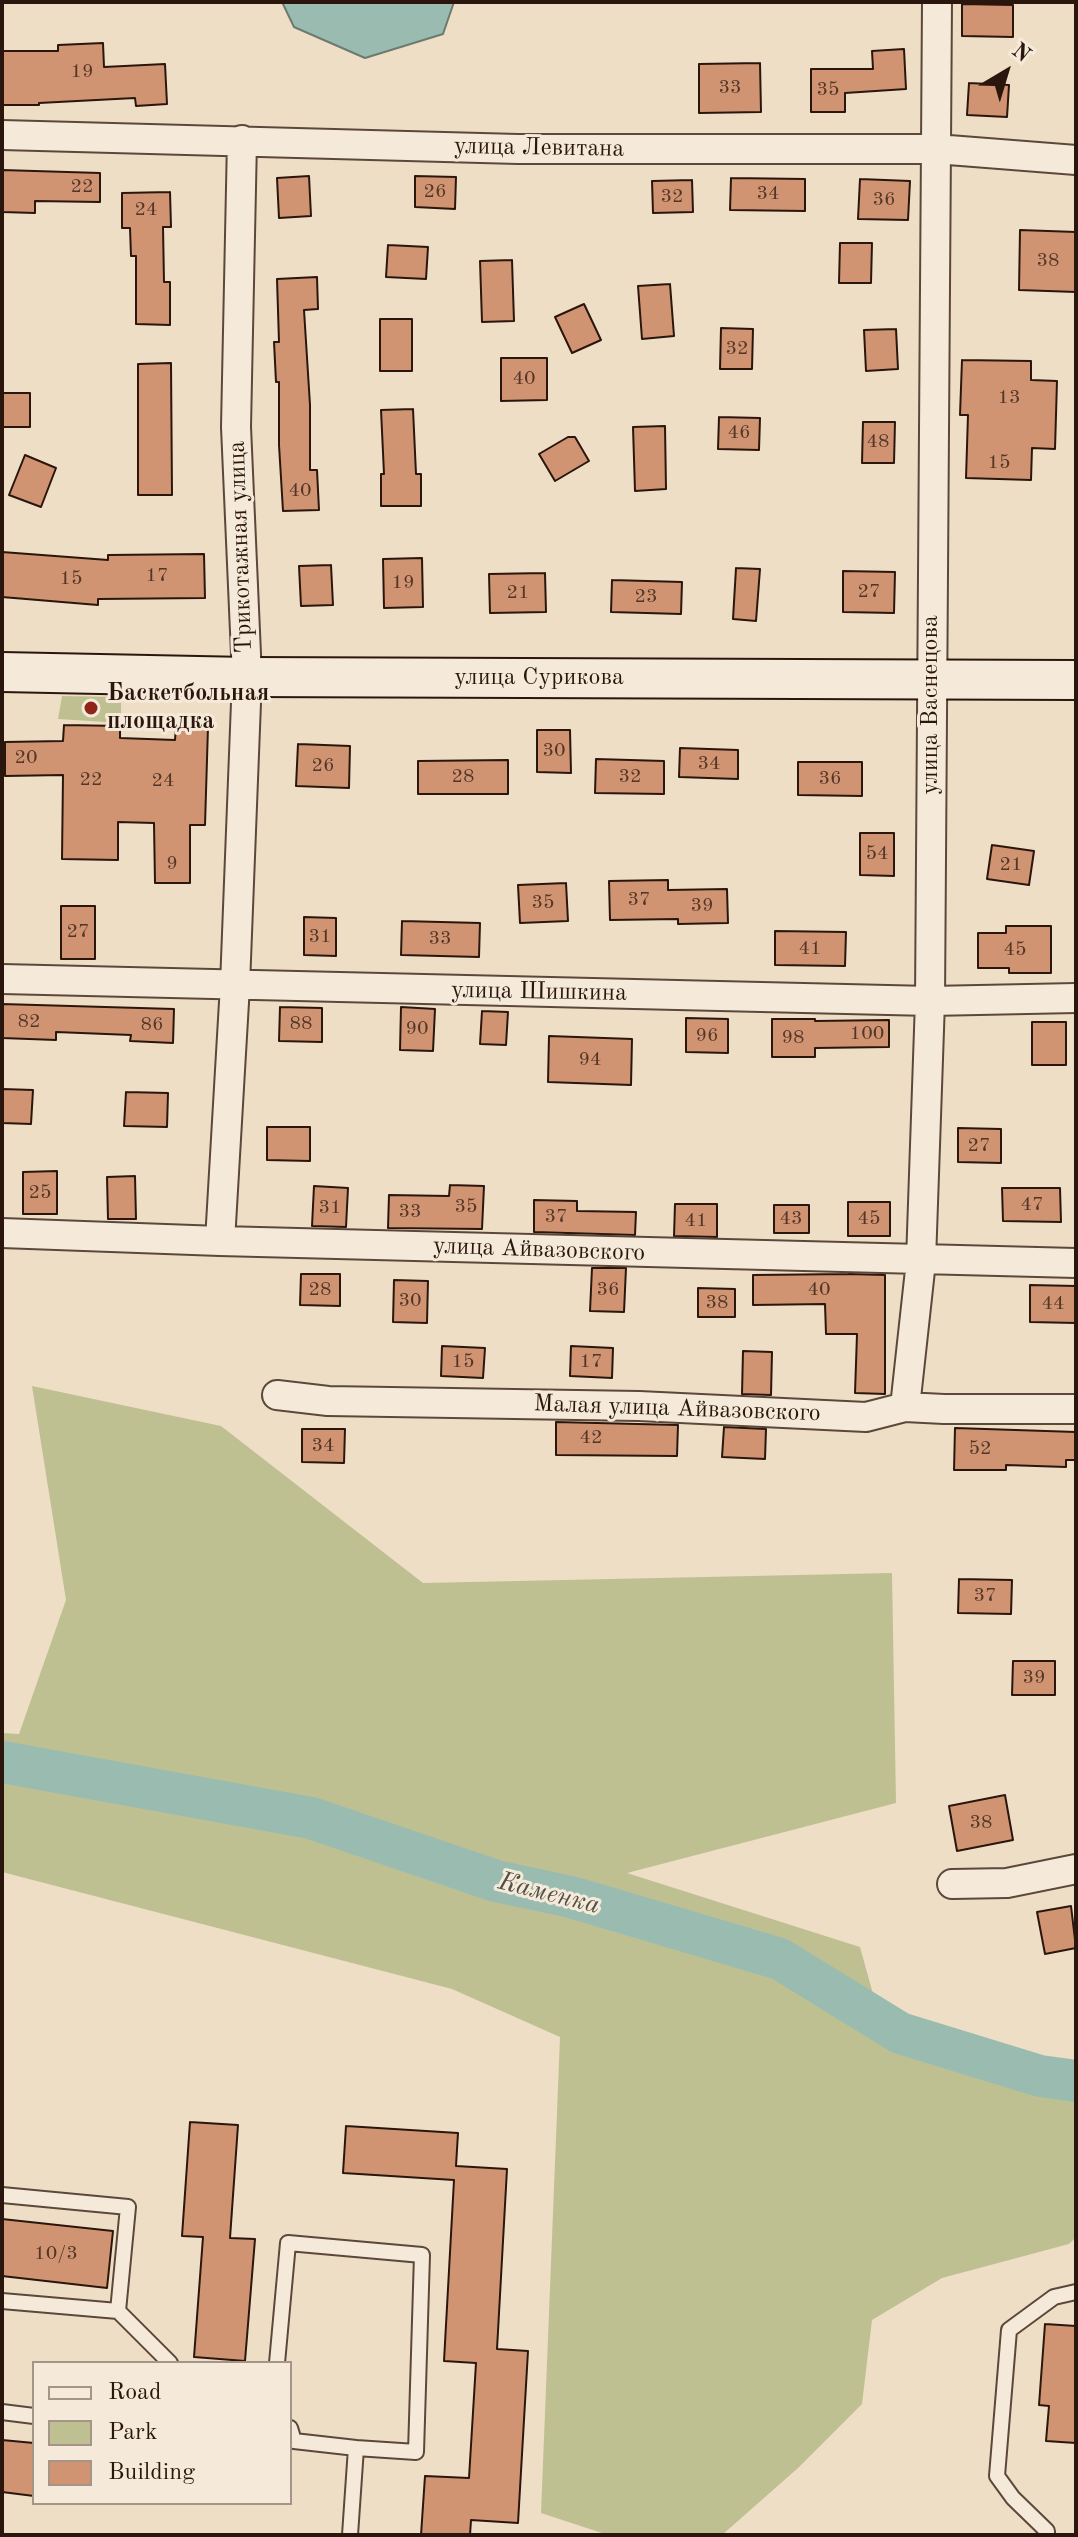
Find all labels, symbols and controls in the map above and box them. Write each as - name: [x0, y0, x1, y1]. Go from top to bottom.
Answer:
- north arrow: [966, 32, 1046, 112]
- text: N: [1007, 39, 1034, 67]
- house number: 19: [70, 60, 94, 84]
- house number: 33: [718, 76, 742, 100]
- house number: 35: [816, 78, 840, 102]
- street label: улица Левитана: [454, 132, 624, 164]
- house number: 22: [70, 175, 94, 199]
- house number: 26: [423, 180, 447, 204]
- house number: 34: [756, 182, 780, 206]
- house number: 32: [660, 185, 684, 209]
- house number: 36: [872, 188, 896, 212]
- house number: 24: [134, 198, 158, 222]
- house number: 38: [1036, 249, 1060, 273]
- house number: 32: [725, 337, 749, 361]
- house number: 40: [512, 367, 536, 391]
- house number: 13: [997, 386, 1021, 410]
- house number: 46: [727, 421, 751, 445]
- house number: 48: [866, 430, 890, 454]
- street label: Трикотажная улица: [223, 440, 259, 654]
- house number: 15: [987, 451, 1011, 475]
- house number: 40: [288, 479, 312, 503]
- house number: 17: [145, 564, 169, 588]
- house number: 15: [59, 567, 83, 591]
- house number: 19: [391, 571, 415, 595]
- house number: 27: [857, 580, 881, 604]
- house number: 21: [506, 581, 530, 605]
- house number: 23: [634, 585, 658, 609]
- street label: улица Васнецова: [917, 615, 945, 795]
- street label: улица Сурикова: [454, 664, 624, 692]
- place label: Баскетбольная площадка: [107, 680, 269, 736]
- marker: Баскетбольная площадка: [82, 699, 100, 717]
- house number: 30: [542, 739, 566, 763]
- house number: 20: [14, 746, 38, 770]
- house number: 34: [697, 752, 721, 776]
- house number: 26: [311, 754, 335, 778]
- house number: 28: [451, 765, 475, 789]
- house number: 32: [618, 765, 642, 789]
- house number: 36: [818, 767, 842, 791]
- house number: 22: [79, 768, 103, 792]
- house number: 24: [151, 769, 175, 793]
- house number: 54: [865, 842, 889, 866]
- house number: 9: [166, 852, 178, 876]
- house number: 21: [999, 853, 1023, 877]
- house number: 37: [627, 888, 651, 912]
- house number: 35: [531, 891, 555, 915]
- house number: 39: [690, 894, 714, 918]
- house number: 27: [66, 920, 90, 944]
- house number: 31: [308, 925, 332, 949]
- house number: 33: [428, 927, 452, 951]
- house number: 41: [798, 937, 822, 961]
- house number: 45: [1003, 938, 1027, 962]
- street label: улица Шишкина: [451, 976, 627, 1008]
- house number: 82: [17, 1010, 41, 1034]
- house number: 88: [289, 1012, 313, 1036]
- house number: 86: [140, 1013, 164, 1037]
- house number: 90: [405, 1017, 429, 1041]
- house number: 100: [850, 1022, 884, 1046]
- house number: 96: [695, 1024, 719, 1048]
- house number: 98: [781, 1026, 805, 1050]
- house number: 94: [578, 1048, 602, 1072]
- house number: 27: [967, 1134, 991, 1158]
- house number: 25: [28, 1181, 52, 1205]
- house number: 47: [1020, 1193, 1044, 1217]
- house number: 35: [454, 1195, 478, 1219]
- house number: 31: [318, 1196, 342, 1220]
- house number: 33: [398, 1200, 422, 1224]
- house number: 37: [544, 1205, 568, 1229]
- house number: 43: [779, 1207, 803, 1231]
- house number: 45: [857, 1207, 881, 1231]
- house number: 41: [684, 1209, 708, 1233]
- street label: улица Айвазовского: [433, 1232, 645, 1268]
- house number: 28: [308, 1278, 332, 1302]
- house number: 36: [596, 1278, 620, 1302]
- house number: 40: [807, 1278, 831, 1302]
- house number: 30: [398, 1289, 422, 1313]
- house number: 38: [705, 1291, 729, 1315]
- house number: 44: [1041, 1292, 1065, 1316]
- house number: 15: [451, 1350, 475, 1374]
- house number: 17: [579, 1350, 603, 1374]
- street label: Малая улица Айвазовского: [533, 1390, 821, 1428]
- house number: 42: [579, 1426, 603, 1450]
- house number: 34: [311, 1434, 335, 1458]
- house number: 52: [968, 1437, 992, 1461]
- house number: 37: [973, 1584, 997, 1608]
- house number: 39: [1022, 1666, 1046, 1690]
- house number: 38: [969, 1811, 993, 1835]
- water label: Каменка: [495, 1866, 603, 1922]
- house number: 10/3: [34, 2242, 78, 2266]
- legend: [32, 2361, 292, 2505]
- text: Road: [108, 2381, 161, 2405]
- text: Park: [108, 2421, 157, 2445]
- text: Building: [108, 2461, 195, 2485]

